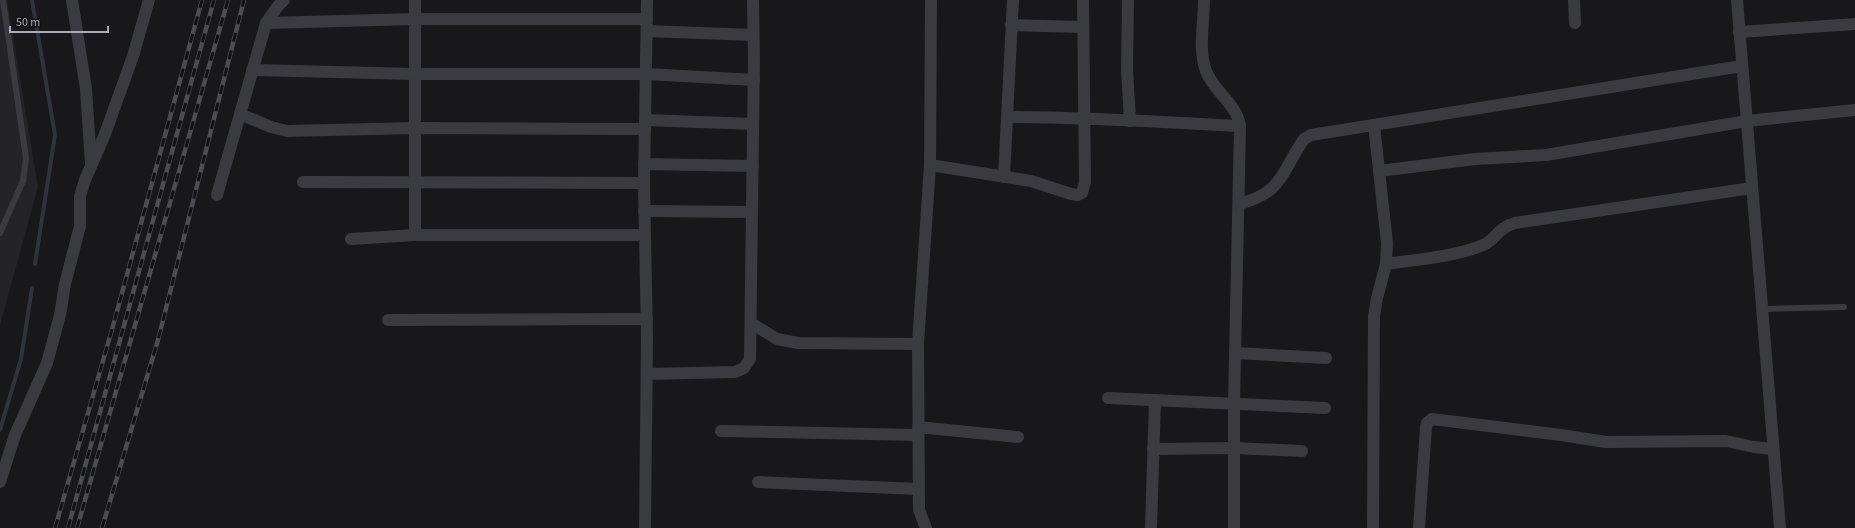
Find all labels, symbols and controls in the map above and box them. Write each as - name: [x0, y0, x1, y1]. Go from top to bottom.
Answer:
- scale bar: [10, 8, 108, 34]
- text: 50 m: [16, 14, 40, 31]

